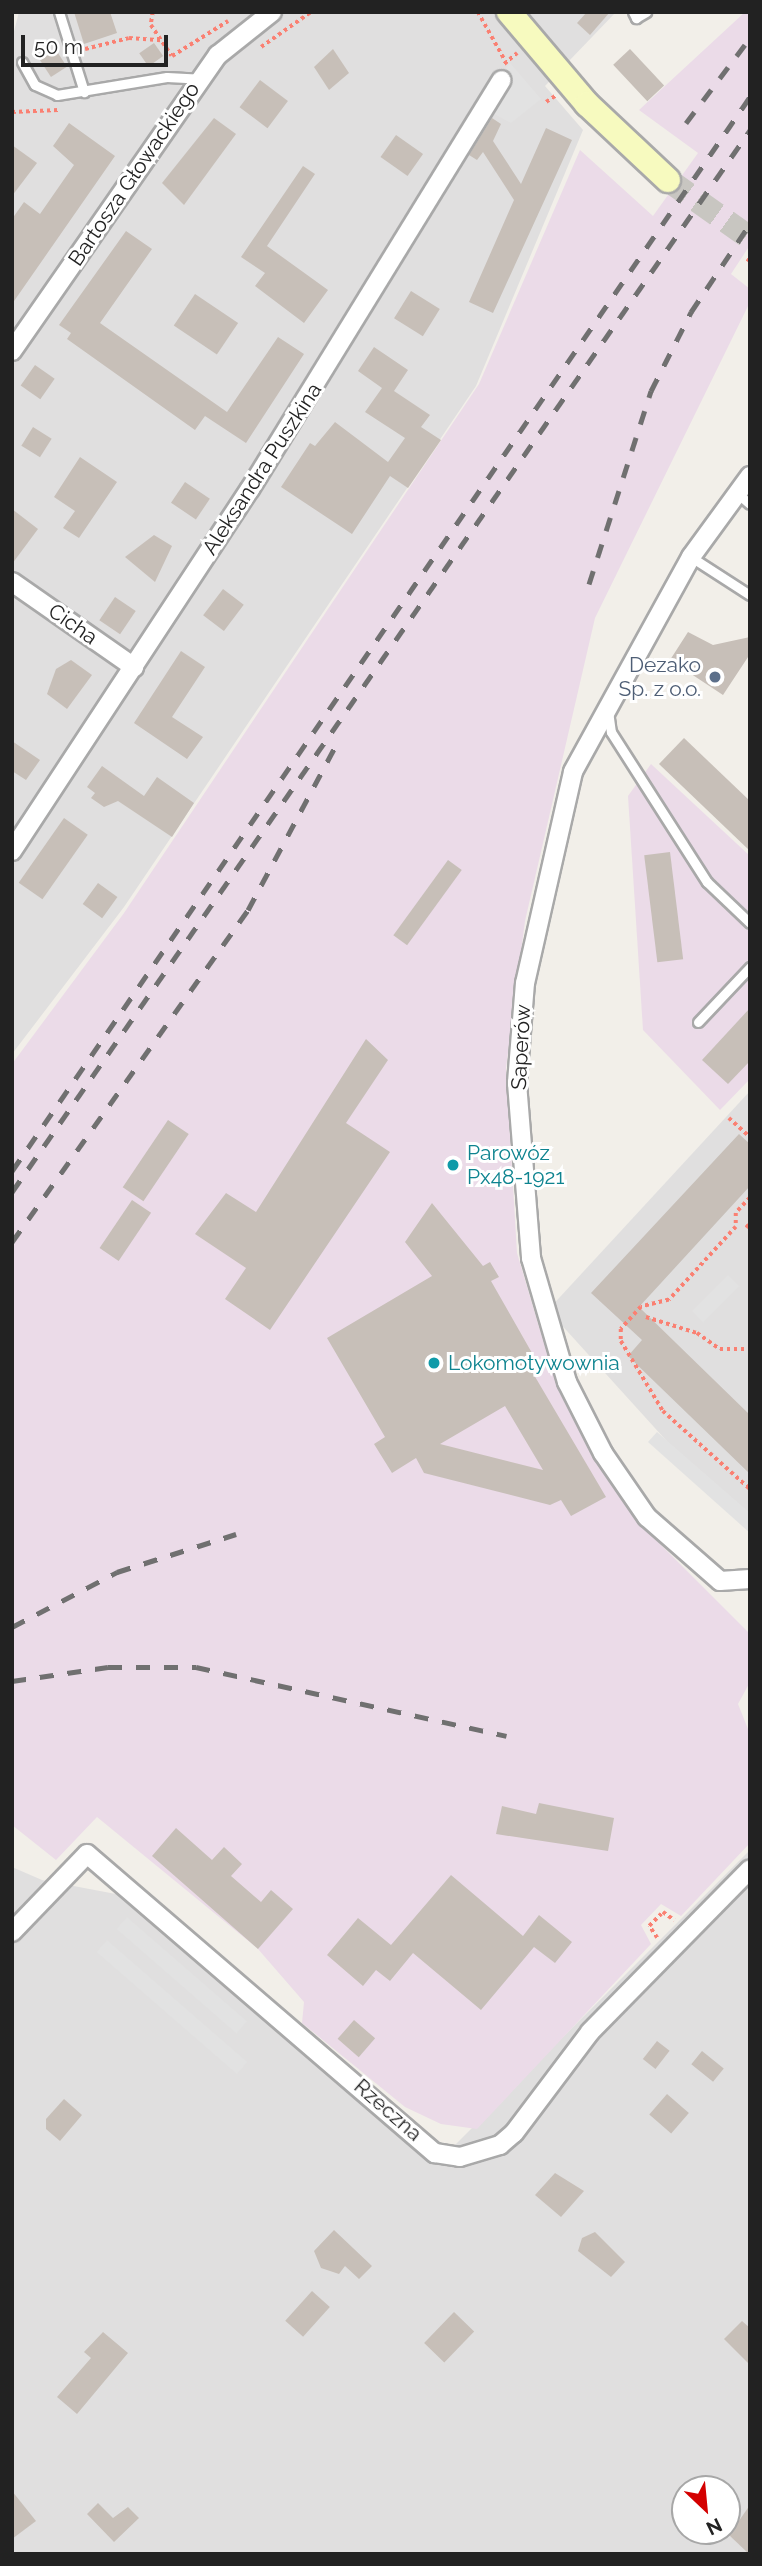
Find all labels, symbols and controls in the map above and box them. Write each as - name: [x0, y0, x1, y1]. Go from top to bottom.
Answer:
- scale bar: [24, 21, 172, 65]
- text: 50 m: [34, 34, 83, 59]
- street label: Bartosza Głowackiego: [63, 77, 205, 271]
- street label: Aleksandra Puszkina: [197, 378, 327, 560]
- street label: Cicha: [44, 598, 102, 650]
- place label: Dezako Sp. z o.o.: [619, 652, 701, 702]
- marker: Dezako Sp. z o.o.: [707, 669, 723, 685]
- street label: Saperów: [506, 1004, 536, 1090]
- place label: Parowóz Px48-1921: [467, 1140, 565, 1190]
- marker: Parowóz Px48-1921: [445, 1157, 461, 1173]
- place label: Lokomotywownia: [448, 1350, 620, 1376]
- marker: Lokomotywownia: [426, 1355, 442, 1371]
- street label: Rzeczna: [349, 2074, 427, 2146]
- north arrow: [671, 2475, 741, 2545]
- text: N: [703, 2514, 726, 2540]

